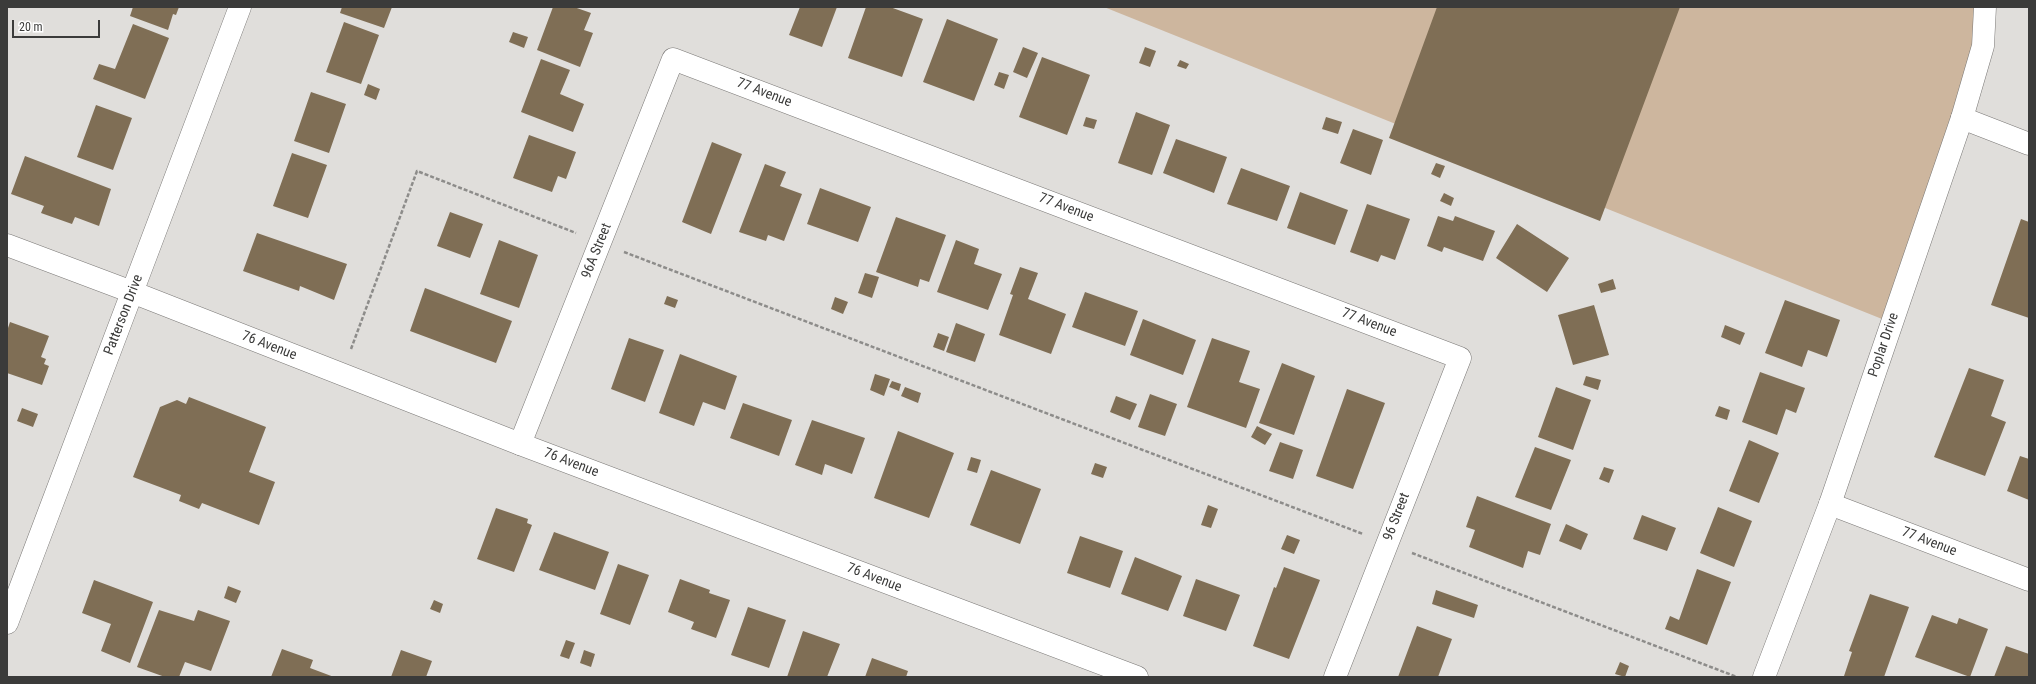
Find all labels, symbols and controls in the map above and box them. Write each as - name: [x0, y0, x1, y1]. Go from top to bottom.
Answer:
- scale bar: [14, 12, 102, 38]
- text: 20 m: [19, 20, 43, 34]
- street label: 77 Avenue: [734, 75, 794, 111]
- street label: 77 Avenue: [1036, 190, 1096, 226]
- street label: 96A Street: [578, 221, 616, 281]
- street label: Patterson Drive: [101, 272, 147, 358]
- street label: 77 Avenue: [1339, 305, 1399, 341]
- street label: Poplar Drive: [1865, 311, 1903, 379]
- street label: 76 Avenue: [239, 328, 299, 364]
- street label: 76 Avenue: [541, 445, 601, 481]
- street label: 96 Street: [1380, 491, 1414, 543]
- street label: 77 Avenue: [1899, 524, 1959, 560]
- street label: 76 Avenue: [844, 560, 904, 596]

